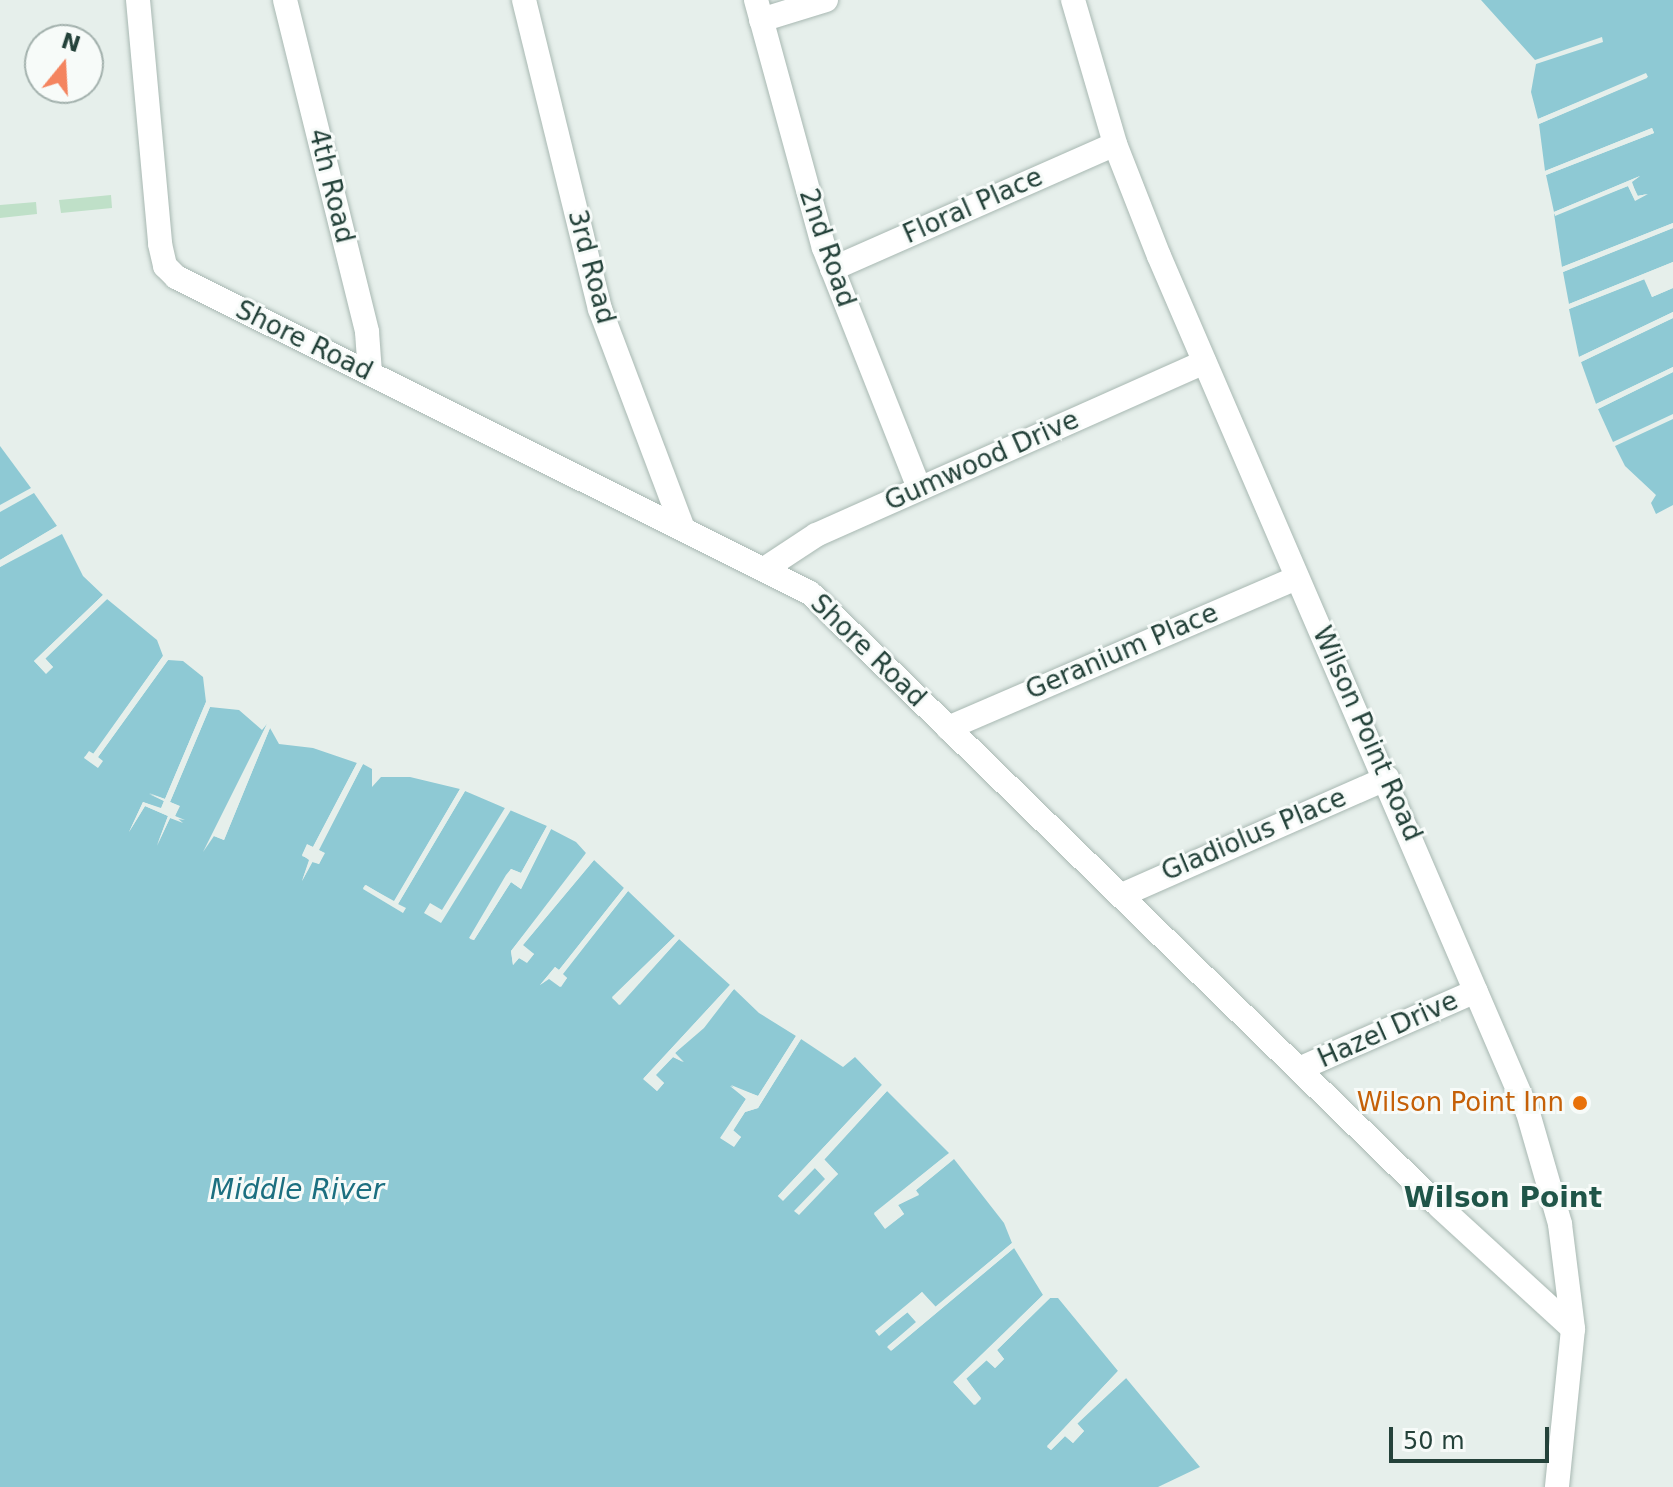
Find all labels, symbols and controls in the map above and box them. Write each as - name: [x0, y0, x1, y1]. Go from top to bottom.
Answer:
- north arrow: [24, 24, 104, 104]
- text: N: [58, 28, 84, 57]
- street label: 4th Road: [302, 126, 360, 246]
- street label: Floral Place: [898, 161, 1048, 251]
- street label: 2nd Road: [792, 185, 862, 311]
- street label: 3rd Road: [561, 207, 621, 327]
- street label: Shore Road: [230, 294, 378, 388]
- street label: Gumwood Drive: [880, 404, 1084, 518]
- street label: Shore Road: [804, 588, 932, 714]
- street label: Geranium Place: [1021, 597, 1223, 707]
- street label: Wilson Point Road: [1306, 622, 1428, 846]
- street label: Gladiolus Place: [1157, 782, 1351, 888]
- street label: Hazel Drive: [1313, 985, 1463, 1075]
- place label: Wilson Point Inn: [1357, 1087, 1564, 1119]
- marker: Wilson Point Inn: [1571, 1094, 1589, 1112]
- water label: Middle River: [210, 1173, 384, 1207]
- district label: Wilson Point: [1404, 1181, 1602, 1215]
- scale bar: [1393, 1411, 1553, 1461]
- text: 50 m: [1403, 1427, 1465, 1455]

